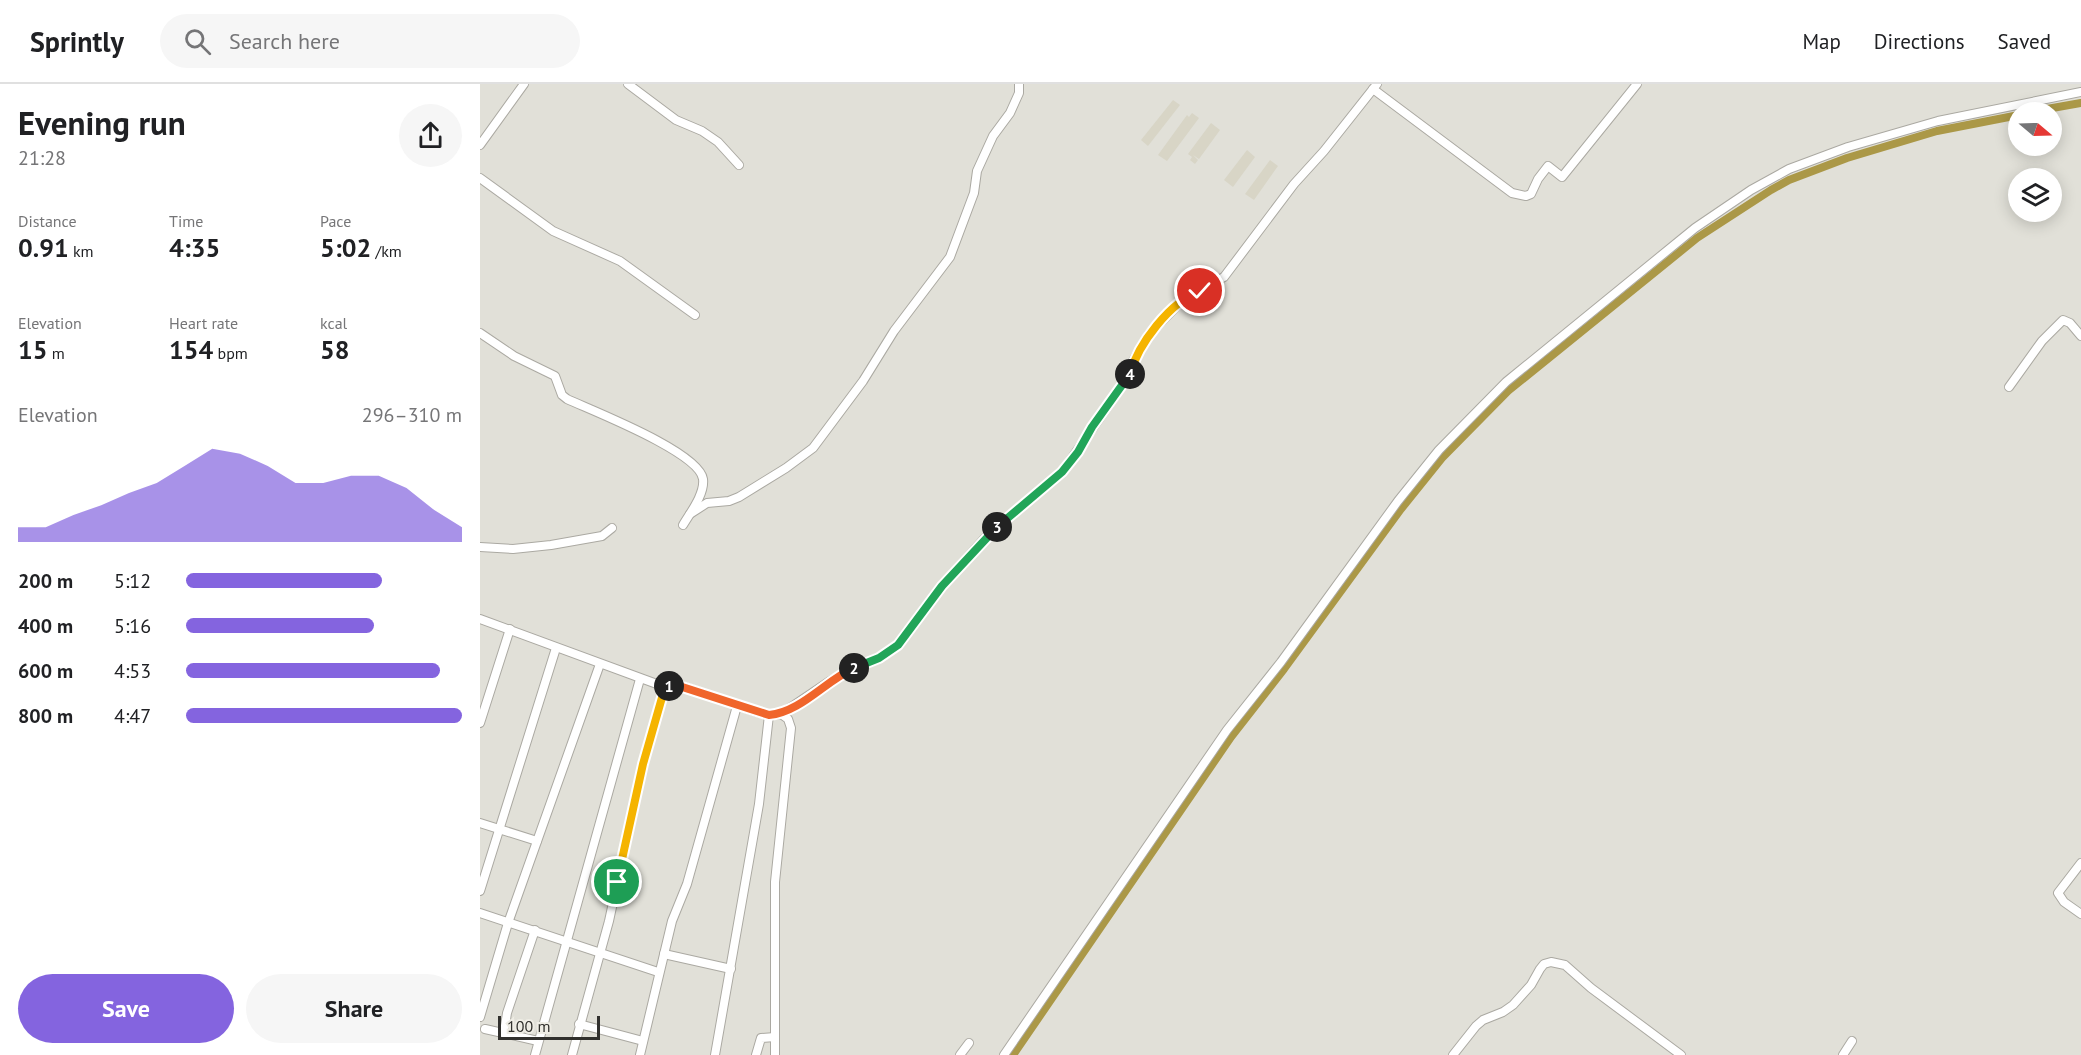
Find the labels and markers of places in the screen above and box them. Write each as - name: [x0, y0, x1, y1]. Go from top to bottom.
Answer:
- pin: [1174, 265, 1225, 316]
- pin: 4: [1115, 359, 1145, 389]
- pin: 3: [982, 512, 1012, 542]
- pin: 2: [839, 653, 869, 683]
- pin: 1: [654, 671, 684, 701]
- pin: [591, 856, 642, 907]

